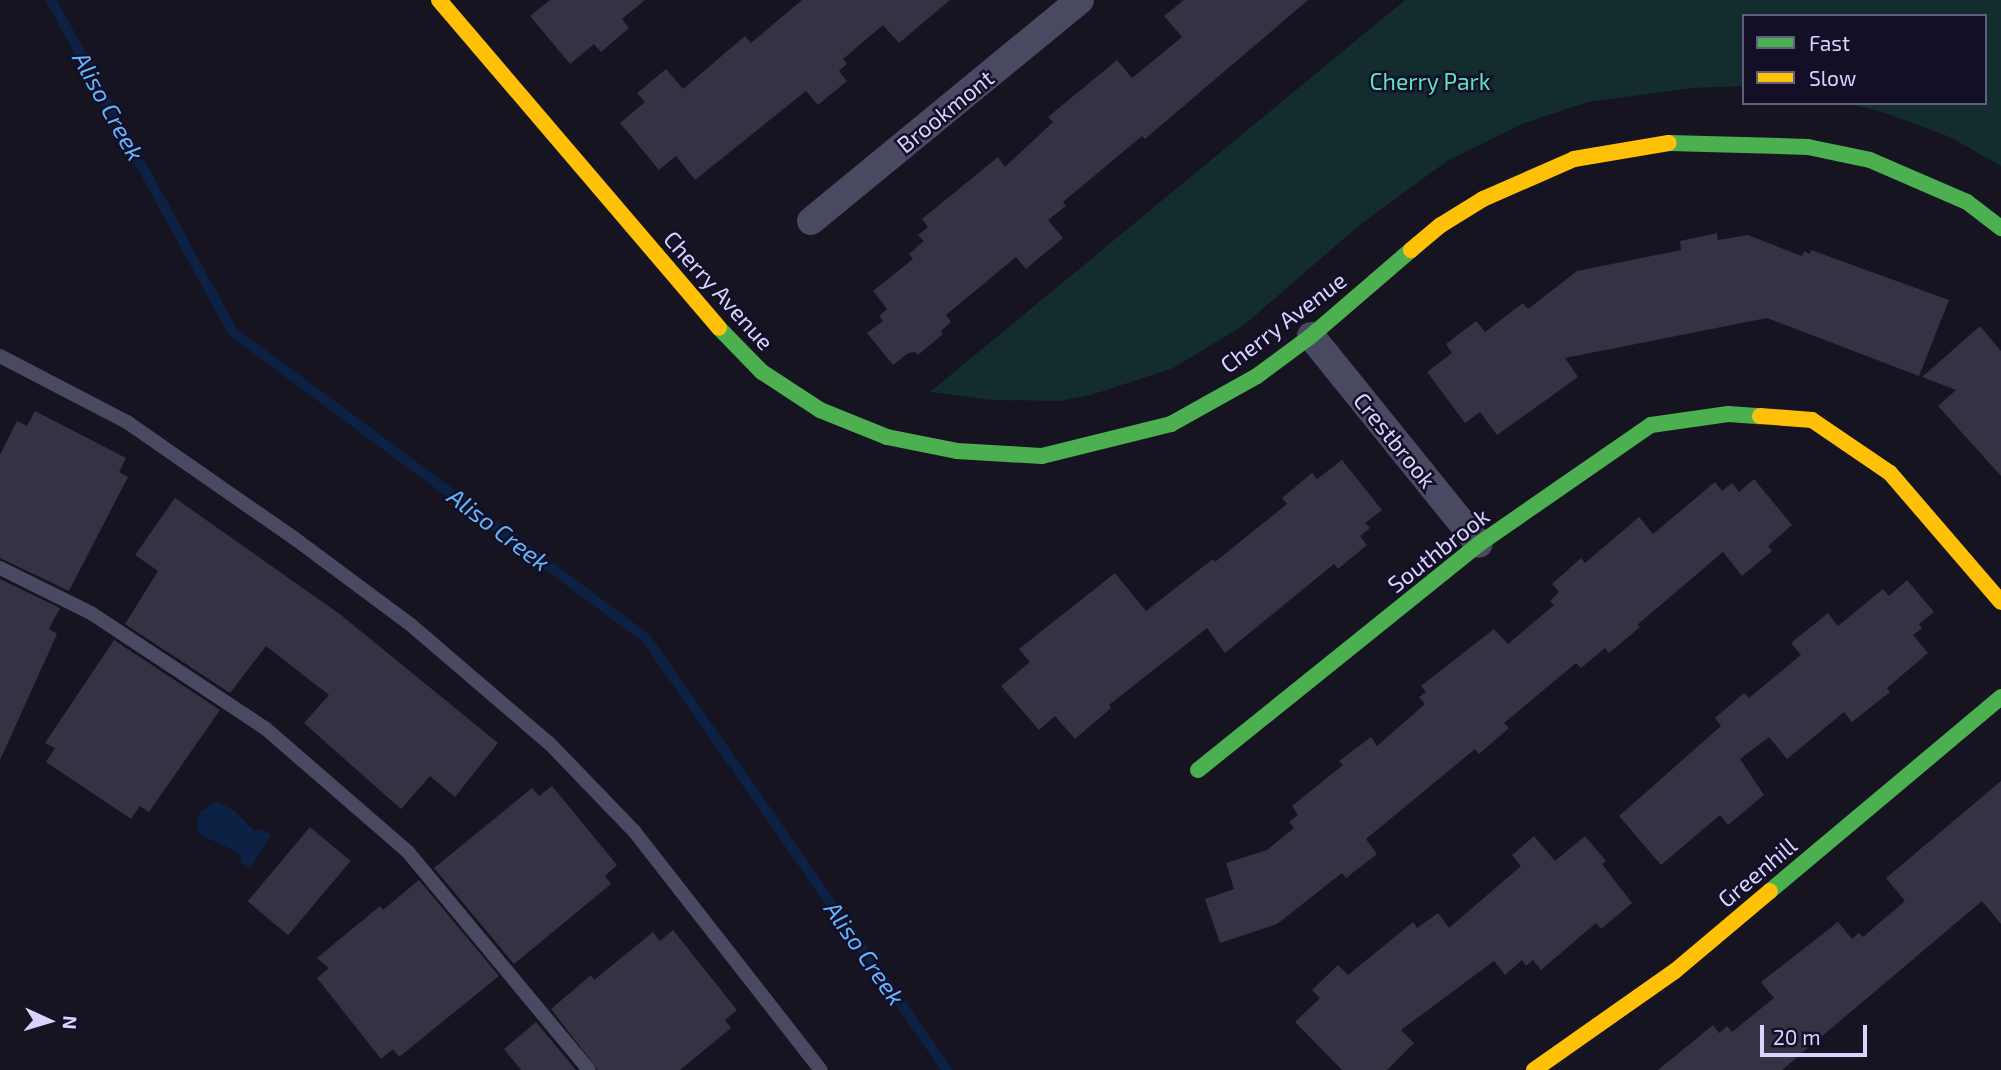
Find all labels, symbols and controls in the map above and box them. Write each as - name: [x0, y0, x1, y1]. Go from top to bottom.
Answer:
- legend: [1742, 14, 1987, 105]
- text: Fast: [1809, 30, 1850, 55]
- water label: Aliso Creek: [67, 47, 151, 165]
- street label: Brookmont: [891, 64, 999, 158]
- text: Slow: [1809, 65, 1856, 90]
- park label: Cherry Park: [1369, 67, 1491, 95]
- street label: Cherry Avenue: [658, 224, 780, 356]
- street label: Cherry Avenue: [1214, 265, 1352, 379]
- street label: Crestbrook: [1348, 387, 1442, 493]
- water label: Aliso Creek: [442, 481, 556, 577]
- street label: Southbrook: [1382, 502, 1494, 598]
- street label: Greenhill: [1712, 831, 1802, 913]
- water label: Aliso Creek: [819, 896, 911, 1010]
- north arrow: [14, 986, 84, 1056]
- scale bar: [1763, 1010, 1870, 1054]
- text: N: [58, 1015, 82, 1030]
- text: 20 m: [1773, 1024, 1821, 1049]

